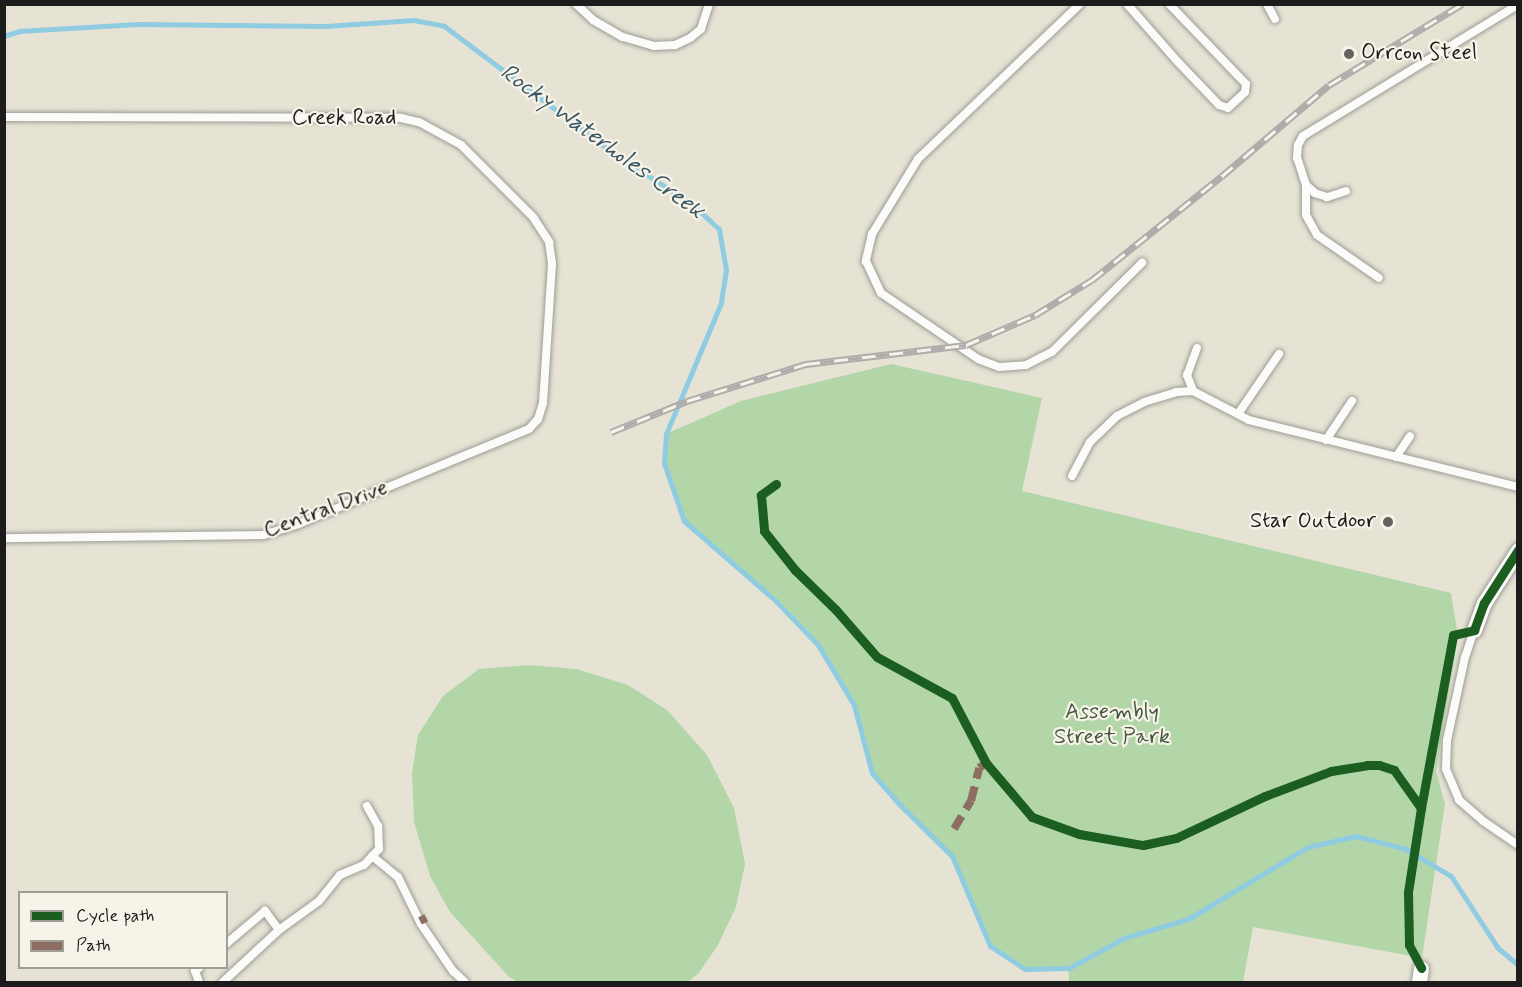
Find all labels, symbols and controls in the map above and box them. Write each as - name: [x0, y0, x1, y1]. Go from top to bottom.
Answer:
- place label: Orrcon Steel: [1361, 41, 1474, 67]
- marker: Orrcon Steel: [1342, 47, 1356, 61]
- water label: Rocky Waterholes Creek: [494, 58, 710, 226]
- street label: Creek Road: [291, 106, 397, 132]
- street label: Central Drive: [261, 476, 391, 544]
- place label: Star Outdoor: [1256, 509, 1376, 535]
- marker: Star Outdoor: [1381, 515, 1395, 529]
- park label: Assembly Street Park: [1056, 699, 1168, 750]
- legend: [18, 891, 228, 969]
- text: Cycle path: [76, 904, 154, 928]
- text: Path: [76, 934, 111, 958]

